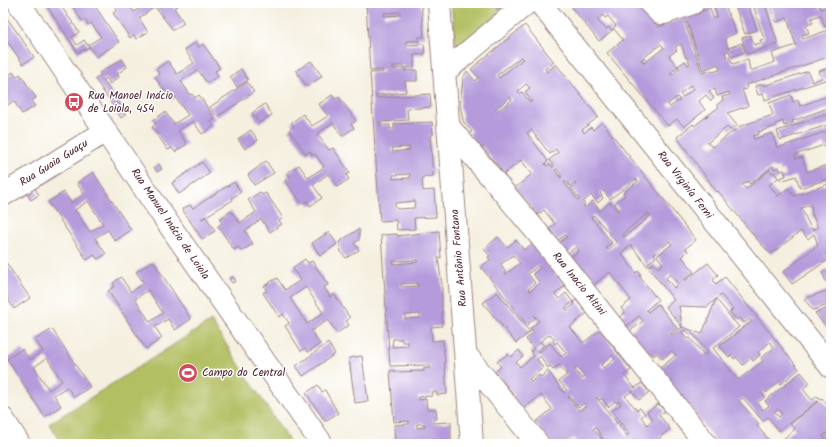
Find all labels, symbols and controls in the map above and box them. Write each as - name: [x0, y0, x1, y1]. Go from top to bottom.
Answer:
- place label: Rua Manoel Inácio de Loiola, 454: [88, 87, 173, 118]
- bus stop icon: Rua Manoel Inácio de Loiola, 454: [63, 91, 85, 113]
- street label: Rua Guaia Guaçu: [16, 134, 92, 191]
- street label: Rua Virginía Ferni: [653, 147, 718, 223]
- street label: Rua Manuel Inácio de Loiola: [126, 165, 214, 283]
- street label: Rua Antônio Fontana: [446, 208, 472, 308]
- street label: Rua Inacio Altini: [548, 248, 611, 320]
- sports icon: Campo do Central: [177, 362, 199, 384]
- place label: Campo do Central: [202, 364, 285, 382]

